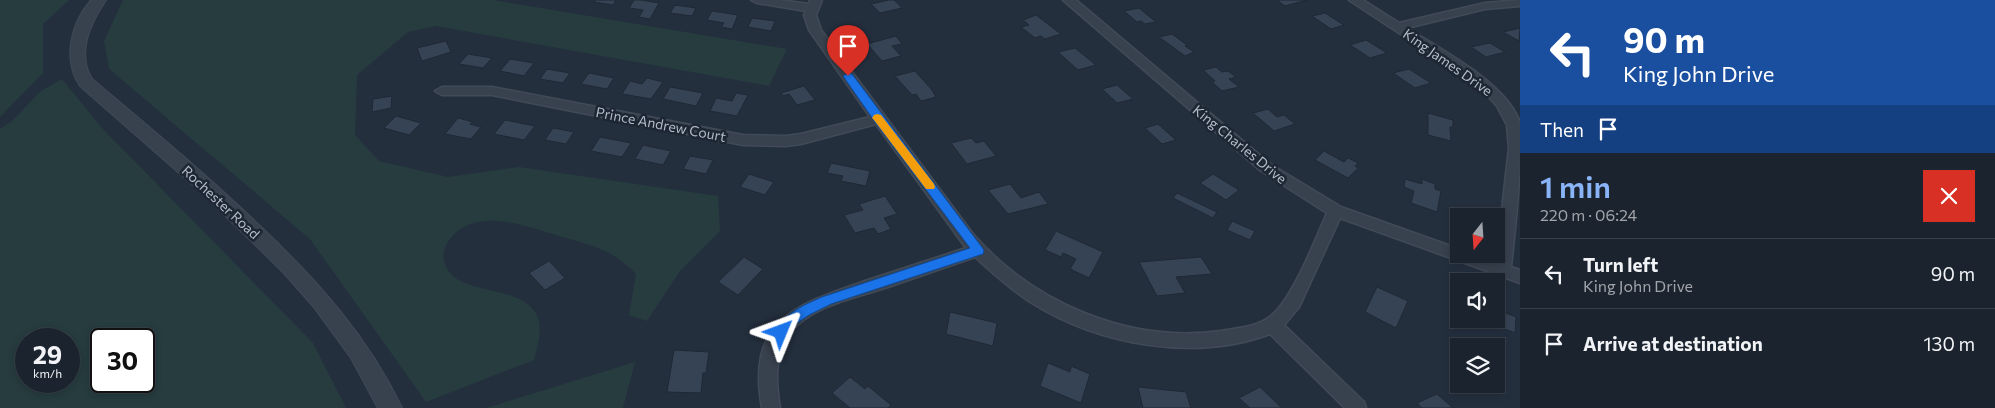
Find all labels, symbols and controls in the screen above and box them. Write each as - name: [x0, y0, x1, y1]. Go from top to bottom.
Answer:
- text: 90 m: [1623, 17, 1705, 60]
- icon: left: [1540, 20, 1605, 85]
- pin: [827, 25, 869, 76]
- street label: King James Drive: [1400, 25, 1496, 99]
- icon: arrive: [834, 32, 862, 60]
- text: King John Drive: [1623, 60, 1774, 87]
- street label: King Charles Drive: [1190, 101, 1290, 187]
- street label: Prince Andrew Court: [594, 103, 728, 145]
- icon: arrive: [1594, 115, 1622, 143]
- text: Then: [1540, 118, 1584, 141]
- street label: Rochester Road: [179, 162, 263, 242]
- text: 1 min: [1540, 167, 1611, 204]
- button: close: [1923, 170, 1975, 222]
- text: 220 m · 06:24: [1540, 205, 1637, 224]
- north arrow: [1450, 208, 1505, 262]
- map controls: [1450, 208, 1505, 393]
- text: Turn left: [1583, 253, 1658, 276]
- icon: left: [1540, 260, 1568, 288]
- text: 90 m: [1931, 262, 1975, 285]
- button: sound: [1450, 273, 1505, 328]
- text: King John Drive: [1583, 276, 1693, 295]
- position arrow: [754, 305, 806, 357]
- speed limit sign: 30: [90, 328, 155, 393]
- icon: arrive: [1540, 330, 1568, 358]
- text: Arrive at destination: [1583, 332, 1763, 355]
- text: 130 m: [1923, 332, 1975, 355]
- button: layers: [1450, 338, 1505, 393]
- text: 29: [33, 339, 62, 369]
- text: km/h: [33, 366, 62, 380]

